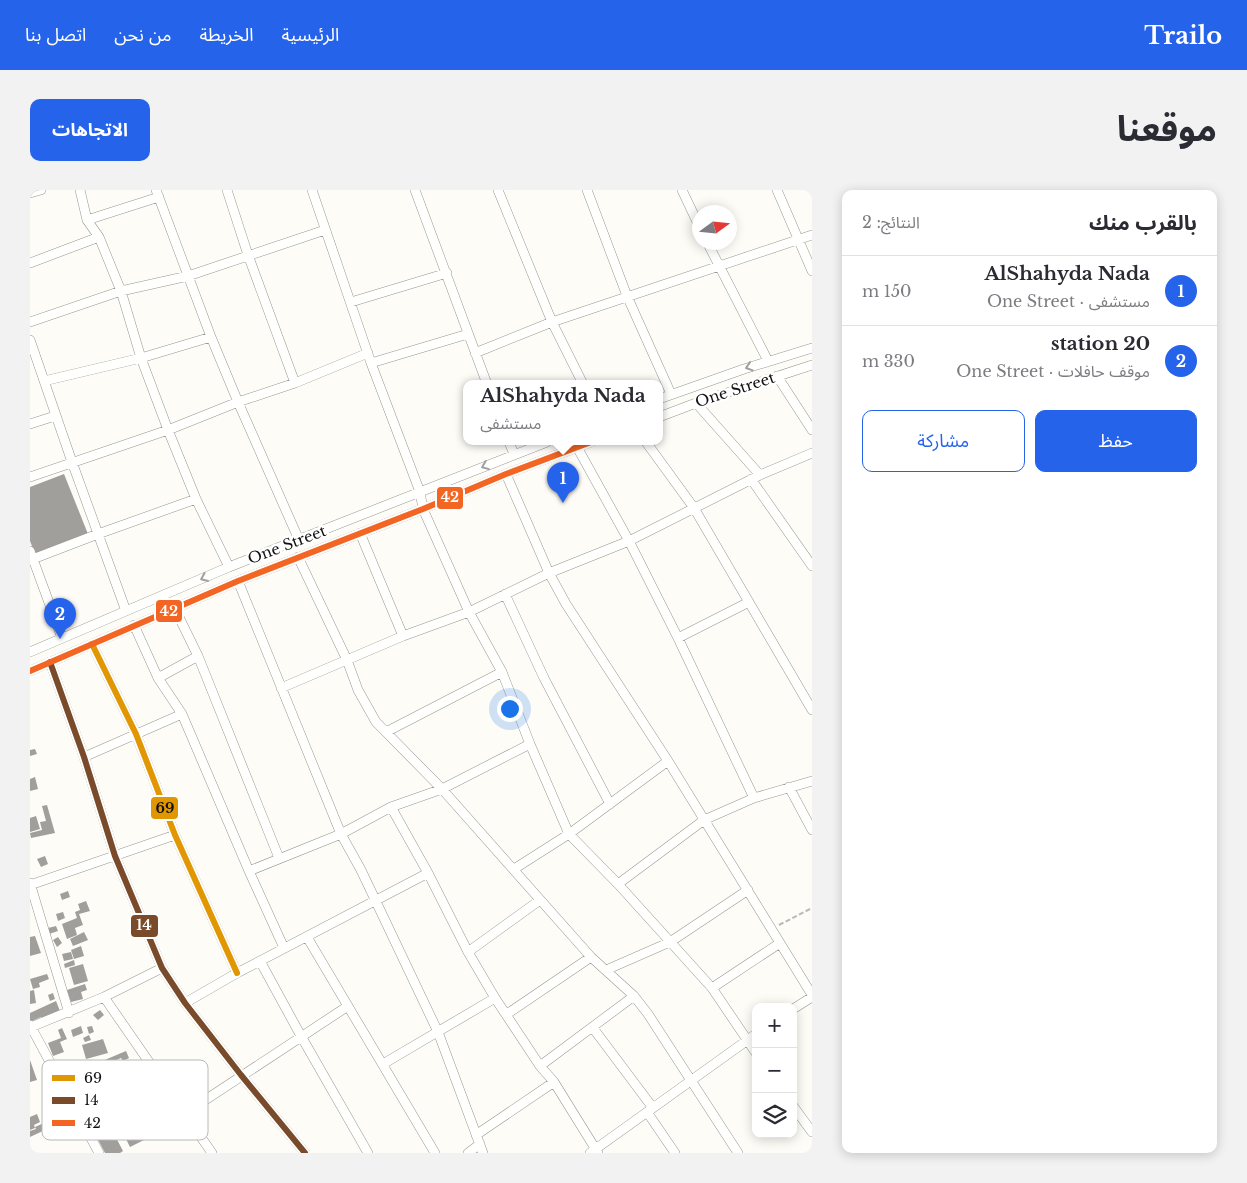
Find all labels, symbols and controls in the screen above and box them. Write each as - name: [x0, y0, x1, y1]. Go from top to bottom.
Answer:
- text: Trailo: [1144, 21, 1222, 50]
- text: اتصل بنا: [25, 24, 86, 46]
- text: من نحن: [114, 24, 172, 46]
- text: الخريطة: [200, 24, 253, 46]
- text: الرئيسية: [281, 24, 339, 46]
- button: الاتجاهات: [30, 99, 150, 161]
- text: موقعنا: [1117, 107, 1217, 150]
- north arrow: [692, 205, 737, 250]
- text: بالقرب منك: [1089, 210, 1197, 236]
- text: النتائج: 2: [862, 212, 920, 232]
- text: AlShahyda Nada: [984, 262, 1150, 285]
- text: 150 m: [862, 281, 911, 301]
- text: 1: [1178, 281, 1185, 301]
- text: مستشفى · One Street: [987, 291, 1150, 311]
- text: station 20: [1051, 332, 1150, 355]
- text: 330 m: [862, 351, 915, 371]
- text: 2: [1176, 351, 1186, 371]
- one-way arrow: [745, 361, 753, 371]
- text: موقف حافلات · One Street: [956, 361, 1150, 381]
- street label: One Street: [693, 368, 777, 411]
- popup: [463, 380, 663, 445]
- text: AlShahyda Nada: [480, 384, 646, 407]
- button: مشاركة: [862, 410, 1025, 472]
- button: حفظ: [1035, 410, 1197, 472]
- text: مستشفى: [480, 413, 541, 433]
- one-way arrow: [481, 460, 490, 470]
- pin: 1: [547, 462, 579, 503]
- line badge: 42: [436, 486, 464, 510]
- text: 42: [441, 488, 459, 506]
- street label: One Street: [245, 521, 329, 568]
- one-way arrow: [200, 572, 209, 582]
- pin: 2: [44, 598, 76, 639]
- line badge: 42: [155, 599, 183, 623]
- text: 42: [160, 602, 178, 620]
- your location: [497, 696, 523, 722]
- line badge: 69: [150, 796, 179, 820]
- text: 69: [156, 799, 174, 817]
- line badge: 14: [130, 914, 159, 938]
- text: 14: [136, 916, 152, 934]
- map controls: [752, 1003, 797, 1138]
- button: +: [752, 1003, 797, 1048]
- button: −: [752, 1048, 797, 1093]
- legend: [42, 1060, 208, 1140]
- text: 69: [84, 1069, 102, 1087]
- text: 14: [84, 1091, 98, 1109]
- button: layers: [752, 1093, 797, 1138]
- text: 42: [84, 1114, 101, 1132]

